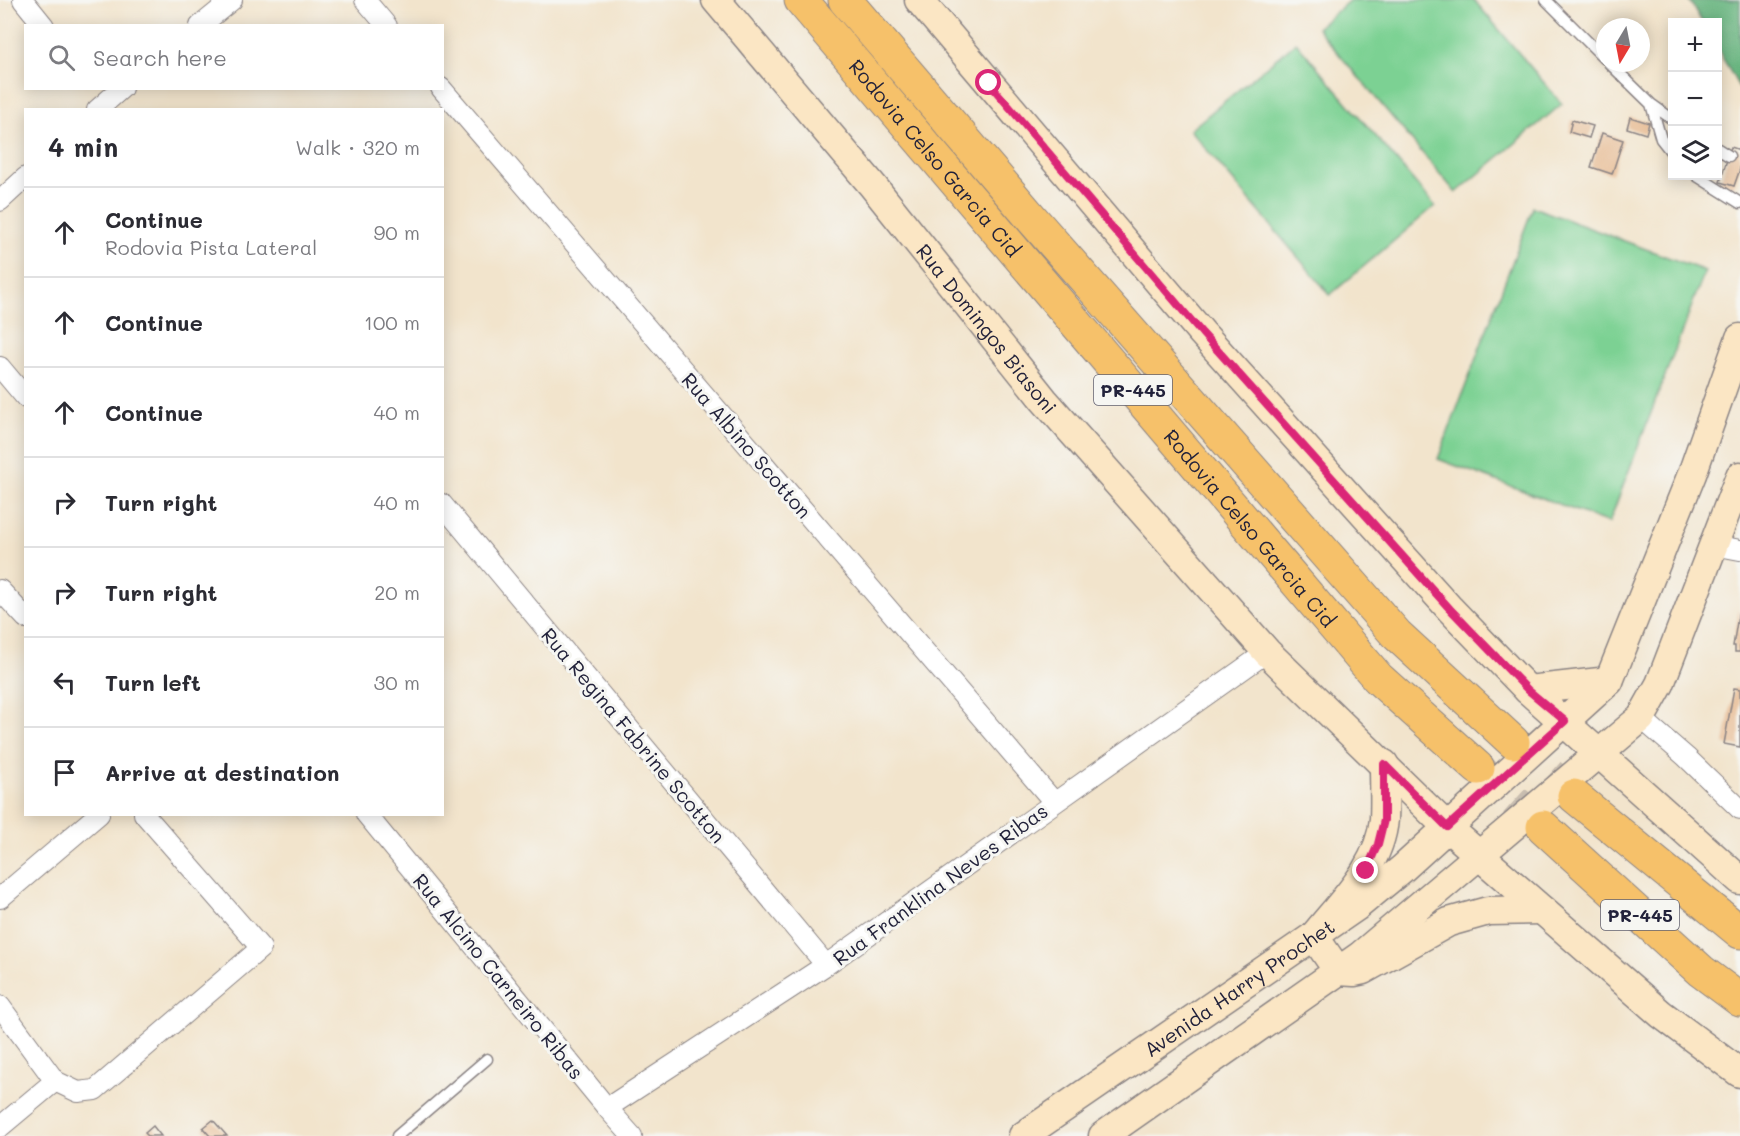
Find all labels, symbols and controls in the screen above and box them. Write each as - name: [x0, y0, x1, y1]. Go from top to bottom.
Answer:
- north arrow: [1596, 18, 1650, 72]
- map controls: [1668, 18, 1722, 180]
- button: +: [1668, 18, 1722, 72]
- search box: [24, 24, 444, 90]
- icon: search: [45, 41, 78, 74]
- text: Search here: [93, 43, 227, 72]
- street label: Rodovia Celso Garcia Cid: [844, 53, 1027, 262]
- route start: [975, 69, 1001, 95]
- button: −: [1668, 72, 1722, 126]
- button: layers: [1668, 126, 1722, 180]
- text: 4 min: [48, 130, 118, 164]
- text: Walk · 320 m: [295, 134, 420, 160]
- text: Continue: [105, 205, 203, 234]
- icon: ahead: [48, 216, 81, 249]
- text: 90 m: [374, 219, 420, 245]
- text: Rodovia Pista Lateral: [105, 234, 317, 260]
- street label: Rua Domingos Biasoni: [911, 238, 1063, 419]
- icon: ahead: [48, 306, 81, 339]
- text: Continue: [105, 308, 203, 337]
- text: 100 m: [364, 309, 420, 335]
- street label: Rua Albino Scotton: [676, 367, 818, 523]
- road number: PR-445: [1094, 375, 1172, 405]
- icon: ahead: [48, 396, 81, 429]
- text: Continue: [105, 398, 203, 427]
- text: 40 m: [374, 399, 420, 425]
- street label: Rodovia Celso Garcia Cid: [1159, 423, 1342, 632]
- icon: right: [48, 486, 81, 519]
- text: Turn right: [105, 488, 217, 517]
- text: 40 m: [374, 489, 420, 515]
- icon: right: [48, 576, 81, 609]
- text: Turn right: [105, 578, 217, 607]
- text: 20 m: [374, 579, 420, 605]
- street label: Rua Regina Fabrine Scotton: [536, 622, 732, 848]
- icon: left: [48, 666, 81, 699]
- text: Turn left: [105, 668, 201, 697]
- text: 30 m: [374, 669, 420, 695]
- icon: arrive: [48, 756, 81, 789]
- text: Arrive at destination: [105, 758, 340, 787]
- street label: Rua Franklina Neves Ribas: [828, 797, 1052, 971]
- route end: [1352, 857, 1378, 883]
- street label: Rua Alcino Carneiro Ribas: [408, 868, 590, 1084]
- road number: PR-445: [1601, 900, 1679, 930]
- street label: Avenida Harry Prochet: [1139, 913, 1339, 1062]

